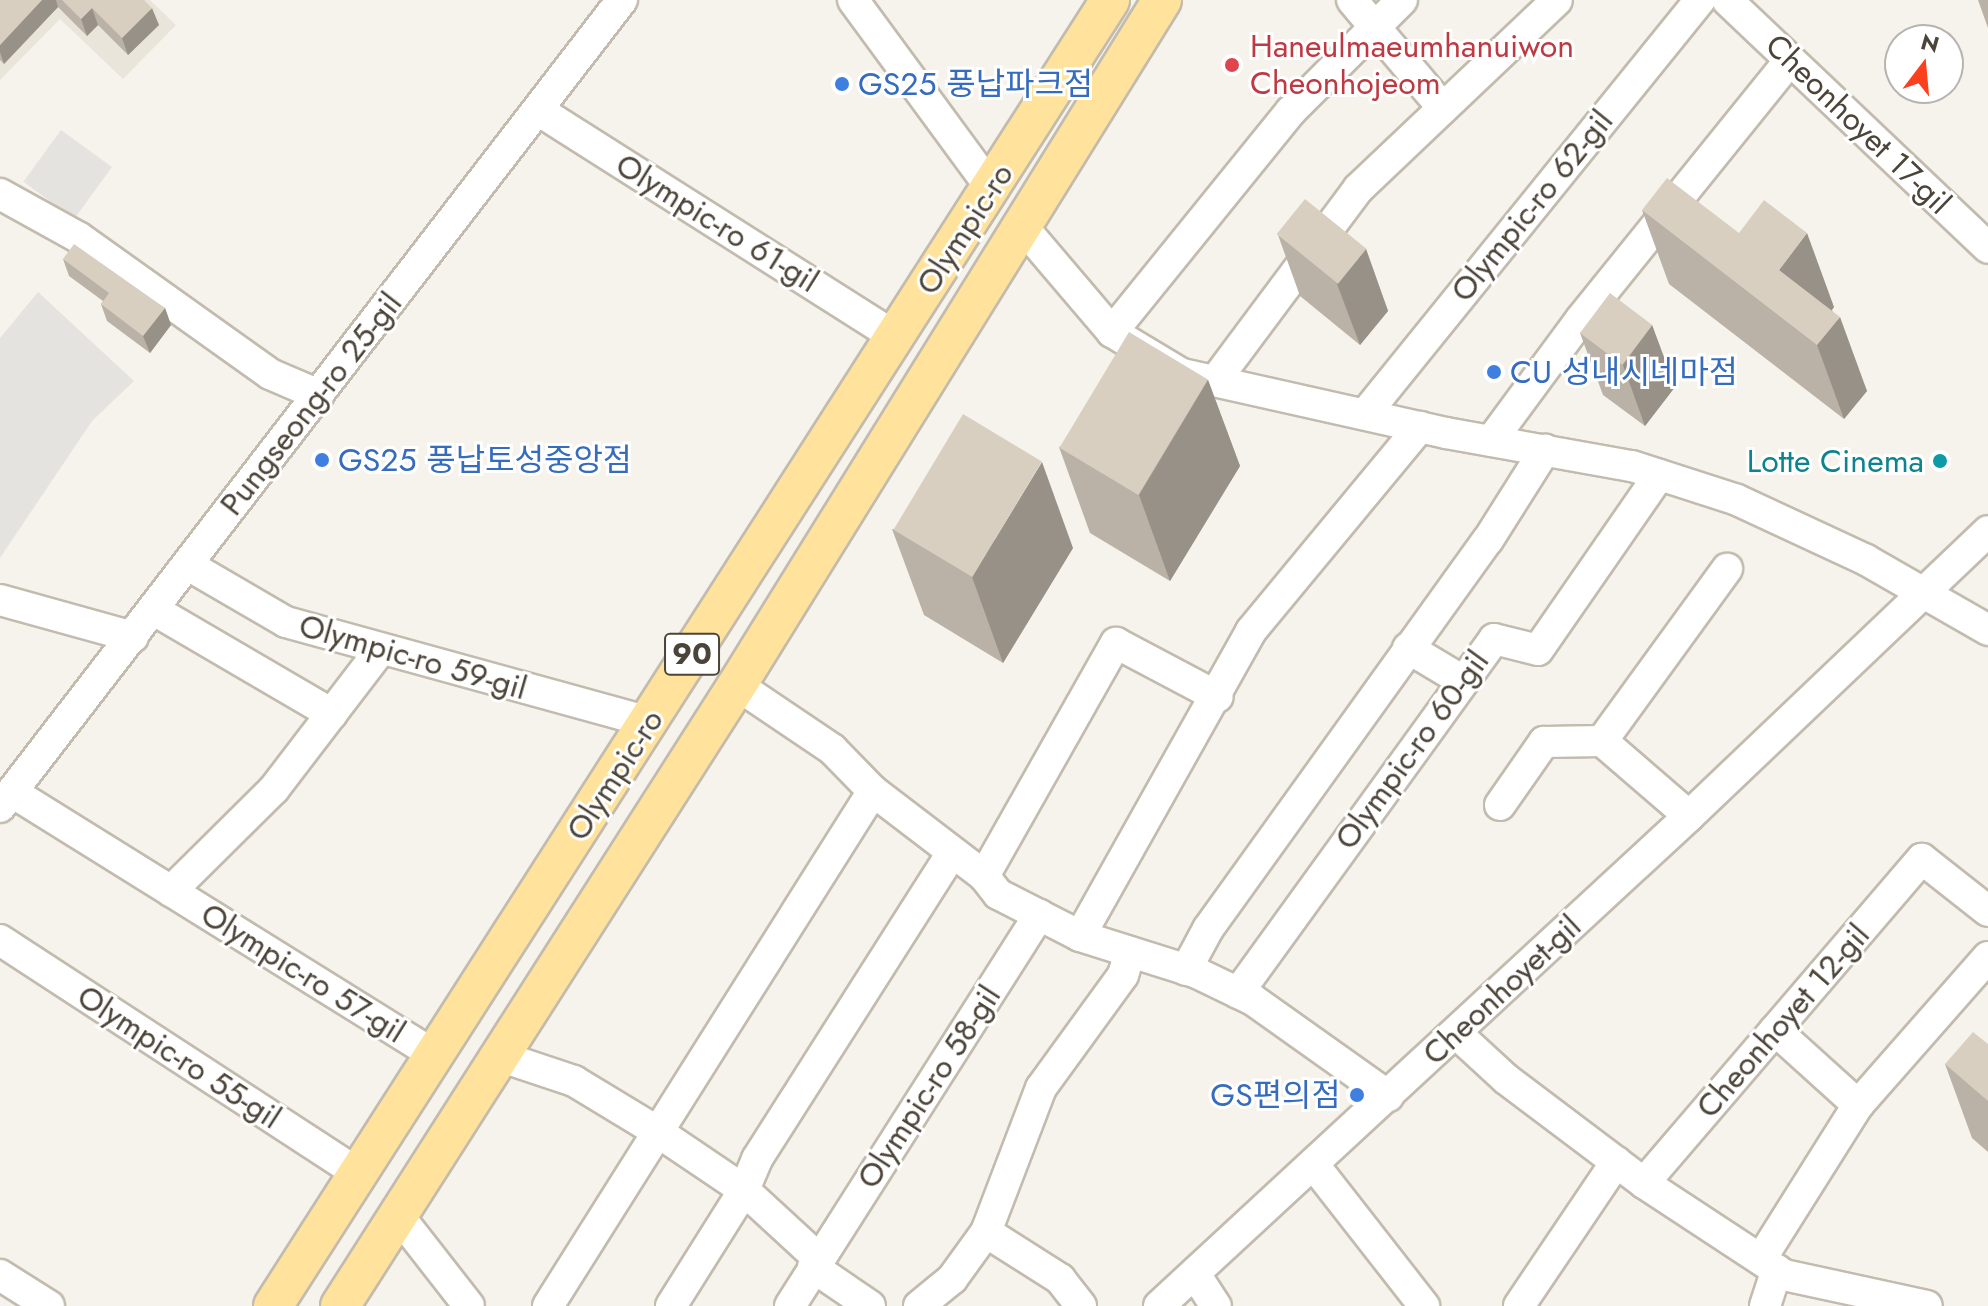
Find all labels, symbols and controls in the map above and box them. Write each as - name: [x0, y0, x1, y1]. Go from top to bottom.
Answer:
- north arrow: [1884, 24, 1964, 104]
- text: N: [1917, 25, 1943, 61]
- street label: Cheonhoyet 17-gil: [1757, 26, 1959, 222]
- place label: Haneulmaeumhanuiwon Cheonhojeom: [1250, 28, 1574, 103]
- marker: Haneulmaeumhanuiwon Cheonhojeom: [1221, 54, 1243, 76]
- place label: GS25 풍납파크점: [858, 65, 1093, 103]
- marker: GS25 풍납파크점: [833, 75, 851, 93]
- street label: Olympic-ro 62-gil: [1443, 103, 1621, 309]
- street label: Olympic-ro 61-gil: [609, 145, 825, 301]
- street label: Olympic-ro: [909, 156, 1021, 302]
- street label: Pungseong-ro 25-gil: [212, 285, 410, 523]
- place label: CU 성내시네마점: [1510, 353, 1738, 391]
- marker: CU 성내시네마점: [1485, 363, 1503, 381]
- place label: GS25 풍납토성중앙점: [338, 441, 632, 479]
- place label: Lotte Cinema: [1747, 442, 1924, 480]
- marker: GS25 풍납토성중앙점: [313, 451, 331, 469]
- marker: Lotte Cinema: [1931, 452, 1949, 470]
- street label: Olympic-ro 59-gil: [295, 606, 531, 708]
- road number: 90: [664, 628, 720, 680]
- street label: Olympic-ro 60-gil: [1327, 643, 1497, 857]
- street label: Olympic-ro: [559, 702, 671, 848]
- street label: Olympic-ro 57-gil: [194, 895, 412, 1051]
- street label: Cheonhoyet-gil: [1415, 907, 1589, 1073]
- street label: Cheonhoyet 12-gil: [1689, 916, 1877, 1126]
- street label: Olympic-ro 55-gil: [70, 977, 288, 1137]
- street label: Olympic-ro 58-gil: [849, 978, 1009, 1196]
- place label: GS편의점: [1210, 1076, 1341, 1114]
- marker: GS편의점: [1348, 1086, 1366, 1104]

